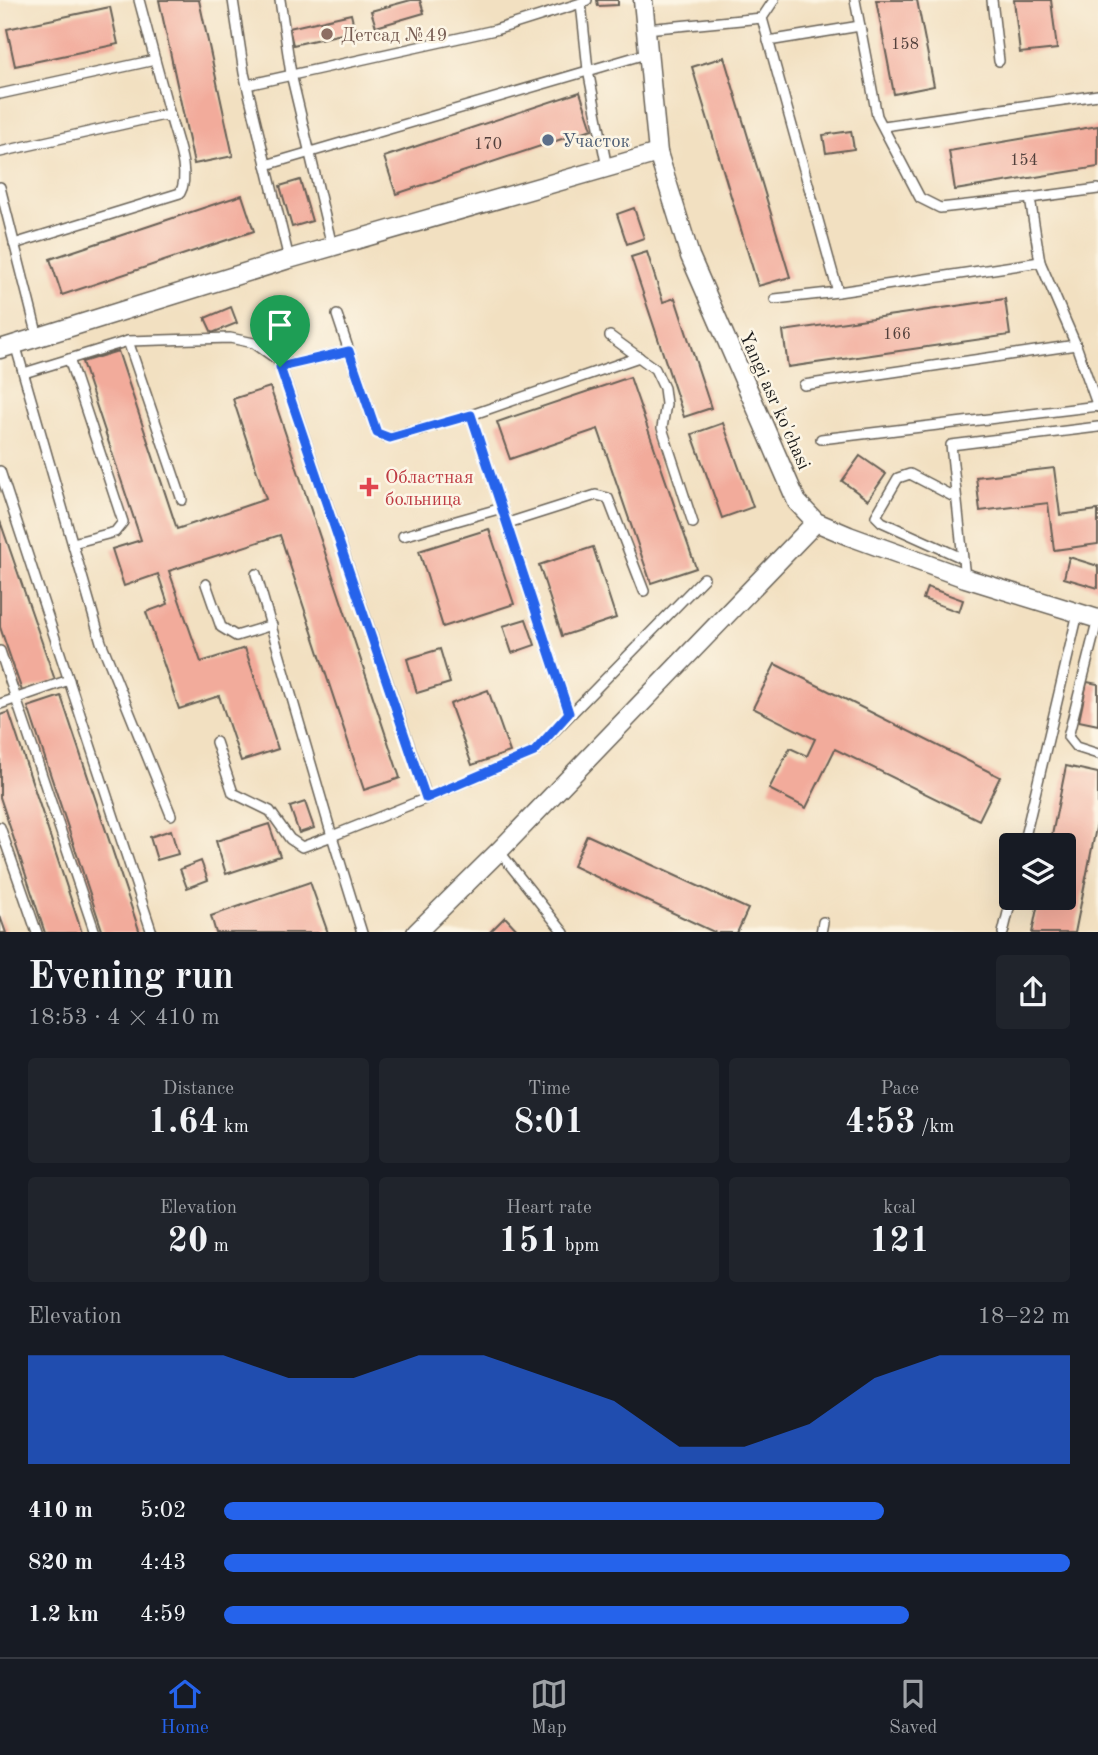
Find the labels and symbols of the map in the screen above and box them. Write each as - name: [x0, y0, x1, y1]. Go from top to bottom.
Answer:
- marker: Детсад №49: [319, 26, 335, 42]
- place label: Детсад №49: [341, 27, 447, 46]
- house number: 158: [891, 37, 919, 53]
- marker: Участок: [540, 132, 556, 148]
- place label: Участок: [562, 133, 631, 152]
- house number: 170: [474, 137, 502, 153]
- house number: 154: [1010, 153, 1038, 169]
- pin: [250, 295, 310, 367]
- house number: 166: [883, 327, 911, 343]
- street label: Yangi asr ko'chasi: [735, 329, 813, 473]
- place label: Областная больница: [385, 469, 474, 510]
- marker: Областная больница: [359, 477, 379, 497]

